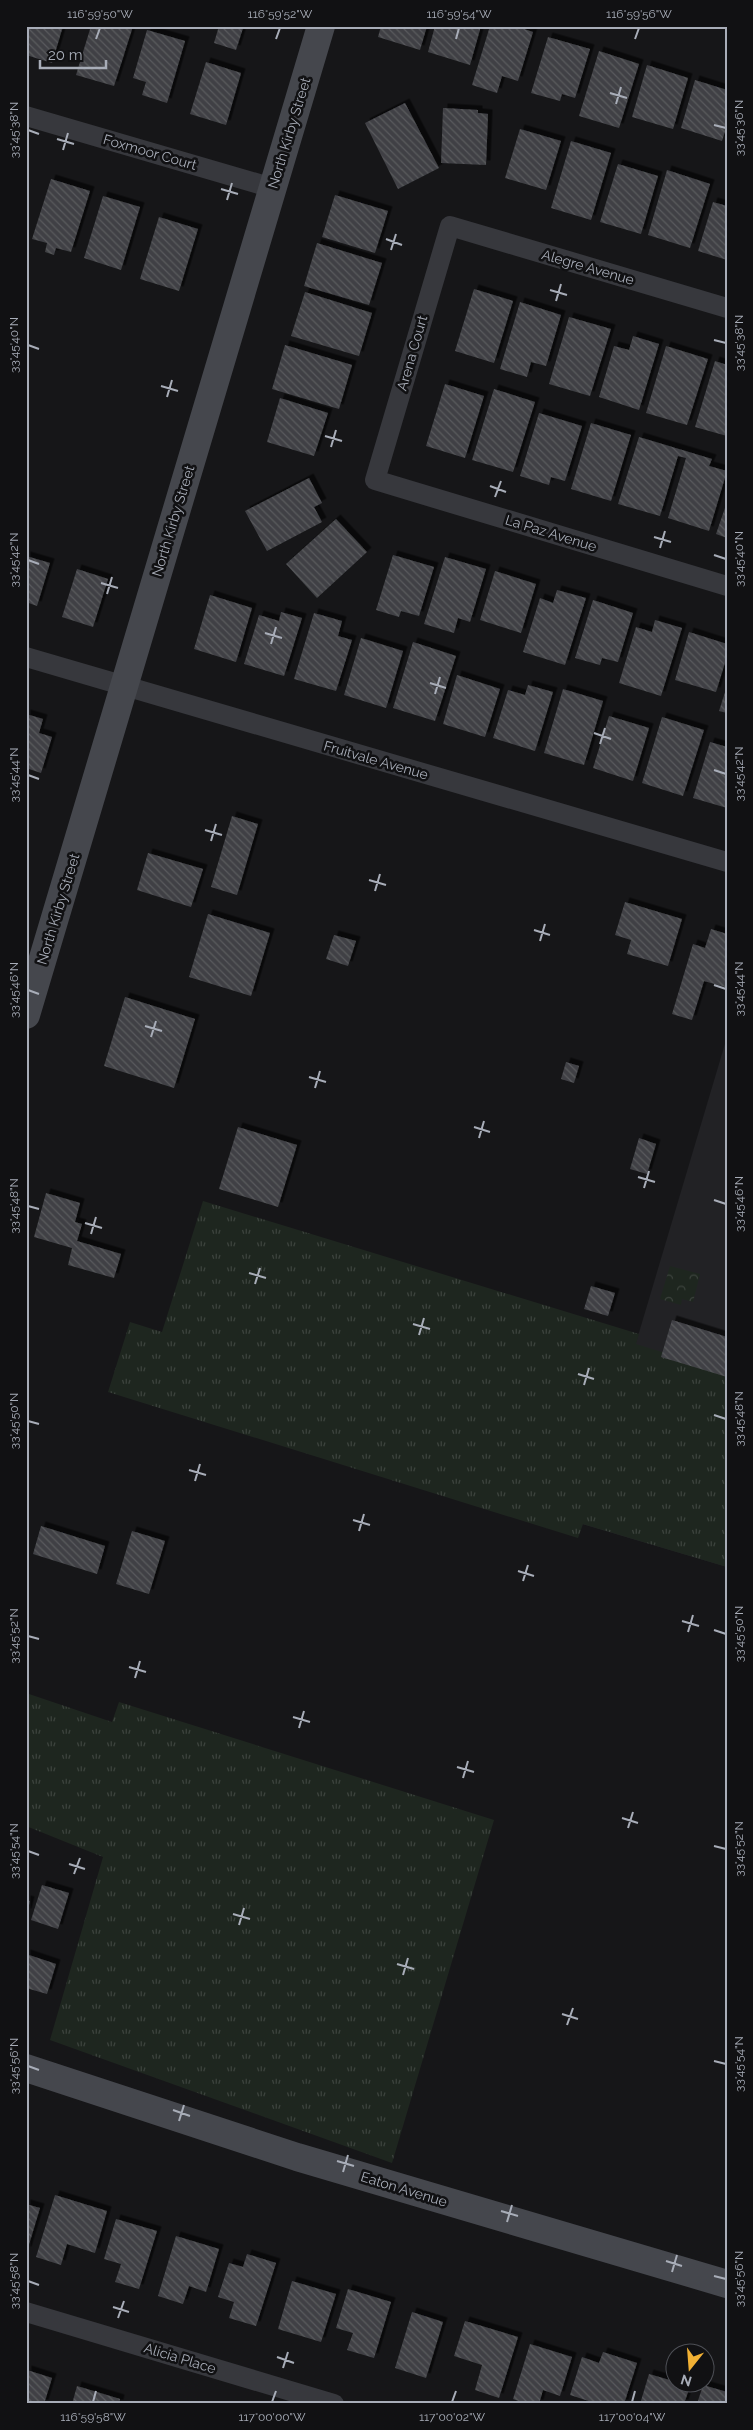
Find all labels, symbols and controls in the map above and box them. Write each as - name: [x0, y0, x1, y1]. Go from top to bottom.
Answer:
- text: 116°59'50"W: [67, 7, 133, 21]
- text: 116°59'52"W: [248, 7, 313, 21]
- text: 116°59'54"W: [426, 7, 492, 21]
- text: 116°59'56"W: [606, 7, 672, 21]
- scale bar: [40, 38, 106, 70]
- text: 20 m: [48, 46, 83, 64]
- street label: North Kirby Street: [264, 75, 314, 190]
- text: 33°45'36"N: [732, 100, 746, 156]
- text: 33°45'38"N: [7, 102, 21, 158]
- street label: Foxmoor Court: [101, 131, 199, 173]
- street label: Alegre Avenue: [540, 246, 636, 288]
- street label: Arena Court: [394, 313, 430, 392]
- text: 33°45'38"N: [732, 315, 746, 371]
- text: 33°45'40"N: [7, 317, 21, 373]
- street label: North Kirby Street: [148, 463, 198, 578]
- street label: La Paz Avenue: [503, 511, 599, 555]
- text: 33°45'40"N: [732, 531, 746, 587]
- text: 33°45'42"N: [7, 533, 21, 587]
- street label: Fruitvale Avenue: [322, 737, 430, 783]
- text: 33°45'44"N: [7, 747, 21, 803]
- text: 33°45'42"N: [732, 747, 746, 801]
- street label: North Kirby Street: [33, 851, 83, 966]
- text: 33°45'44"N: [732, 961, 746, 1017]
- text: 33°45'46"N: [7, 962, 21, 1018]
- text: 33°45'46"N: [732, 1176, 746, 1232]
- text: 33°45'48"N: [7, 1178, 21, 1234]
- text: 33°45'48"N: [732, 1391, 746, 1447]
- text: 33°45'50"N: [7, 1393, 21, 1449]
- text: 33°45'50"N: [732, 1606, 746, 1662]
- text: 33°45'52"N: [7, 1608, 21, 1664]
- text: 33°45'52"N: [732, 1821, 746, 1877]
- text: 33°45'54"N: [7, 1823, 21, 1879]
- text: 33°45'54"N: [732, 2036, 746, 2092]
- text: 33°45'56"N: [7, 2038, 21, 2094]
- street label: Eaton Avenue: [359, 2168, 449, 2210]
- text: 33°45'56"N: [732, 2251, 746, 2307]
- text: 33°45'58"N: [7, 2253, 21, 2309]
- street label: Alicia Place: [142, 2339, 218, 2377]
- north arrow: [666, 2342, 716, 2392]
- text: N: [679, 2371, 694, 2390]
- text: 116°59'58"W: [60, 2410, 126, 2424]
- text: 117°00'00"W: [238, 2410, 306, 2424]
- text: 117°00'02"W: [419, 2410, 486, 2424]
- text: 117°00'04"W: [599, 2410, 666, 2424]

